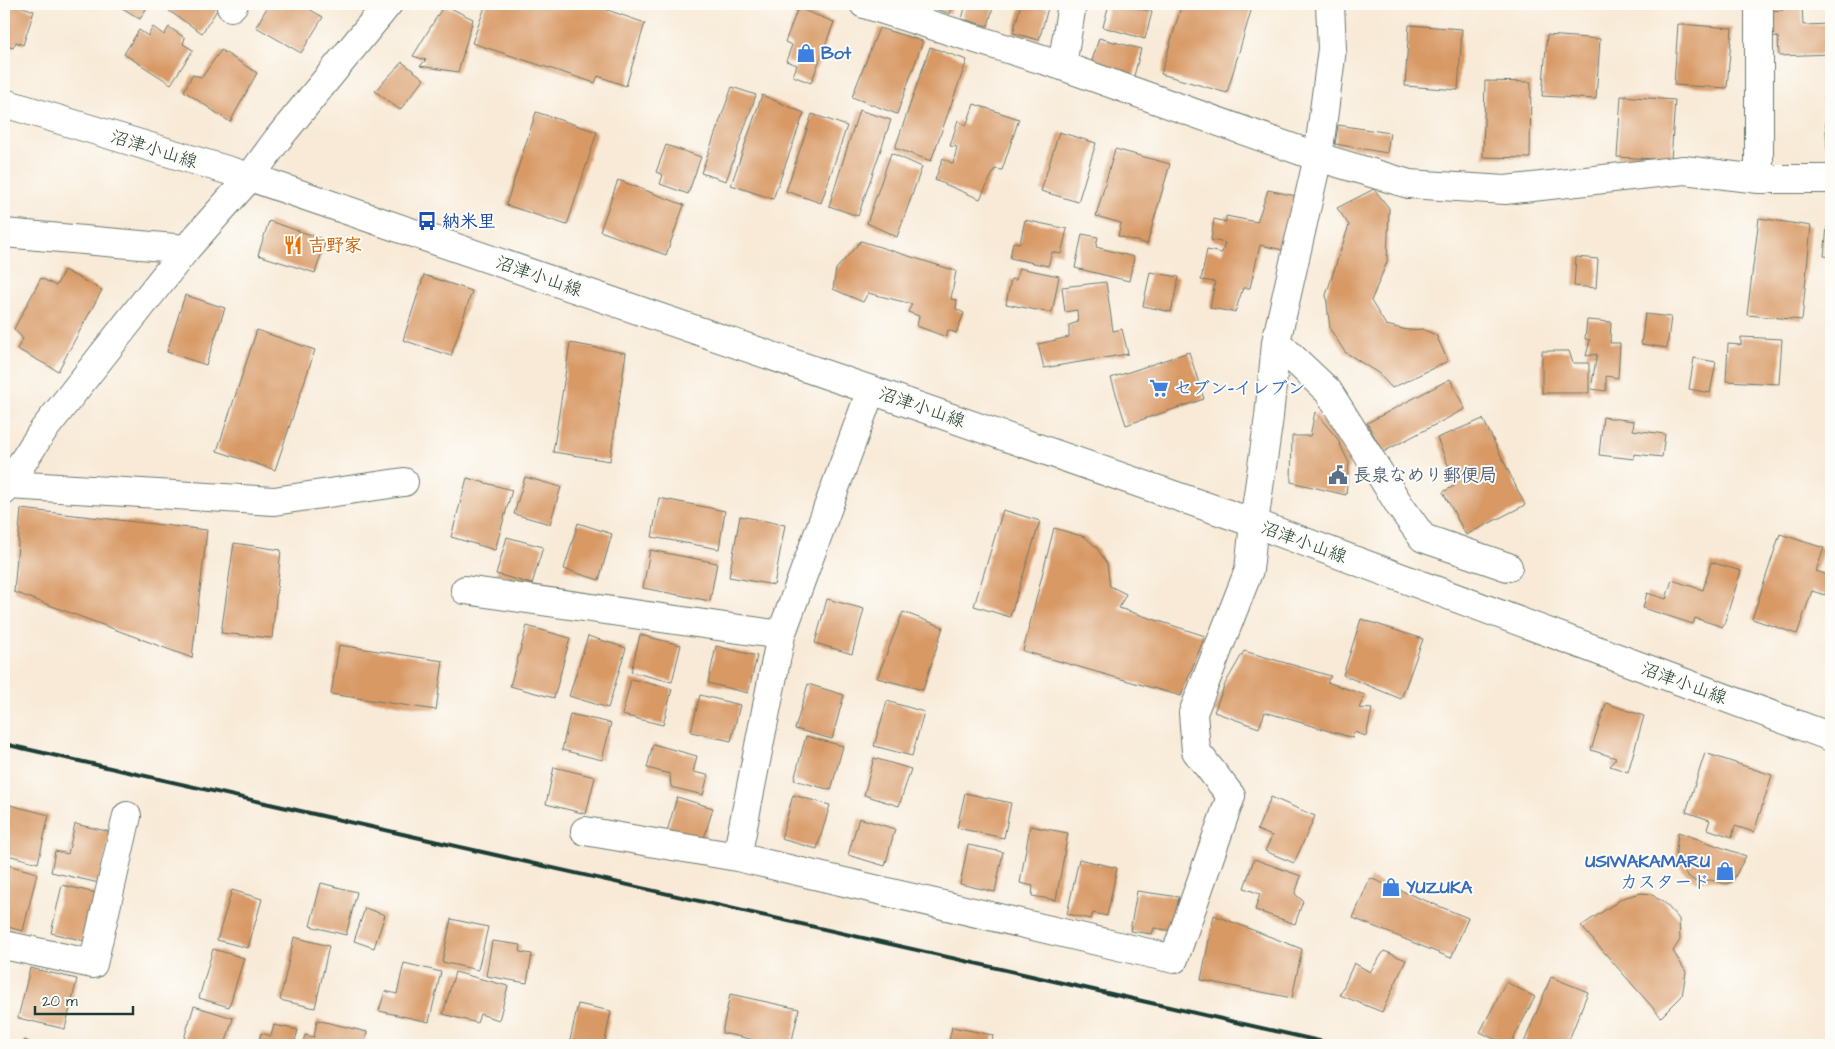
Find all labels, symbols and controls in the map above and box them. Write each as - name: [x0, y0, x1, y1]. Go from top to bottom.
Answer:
- place label: Bot: [821, 41, 852, 66]
- shop icon: Bot: [795, 42, 817, 64]
- street label: 沼津小山線: [107, 124, 201, 175]
- place label: 納米里: [442, 209, 496, 234]
- bus stop icon: 納米里: [416, 210, 438, 232]
- place label: 吉野家: [308, 233, 362, 258]
- restaurant icon: 吉野家: [282, 234, 304, 256]
- street label: 沼津小山線: [492, 250, 585, 303]
- place label: セブン-イレブン: [1174, 376, 1306, 401]
- supermarket icon: セブン-イレブン: [1148, 377, 1170, 399]
- street label: 沼津小山線: [875, 381, 968, 434]
- place label: 長泉なめり郵便局: [1353, 463, 1497, 488]
- public building icon: 長泉なめり郵便局: [1327, 464, 1349, 486]
- street label: 沼津小山線: [1257, 515, 1350, 570]
- street label: 沼津小山線: [1637, 656, 1730, 711]
- place label: USIWAKAMARU カスタード: [1585, 849, 1710, 895]
- shop icon: USIWAKAMARU カスタード: [1714, 860, 1736, 882]
- place label: YUZUKA: [1406, 875, 1473, 900]
- shop icon: YUZUKA: [1380, 876, 1402, 898]
- scale bar: [35, 984, 132, 1016]
- text: 20 m: [42, 991, 78, 1012]

